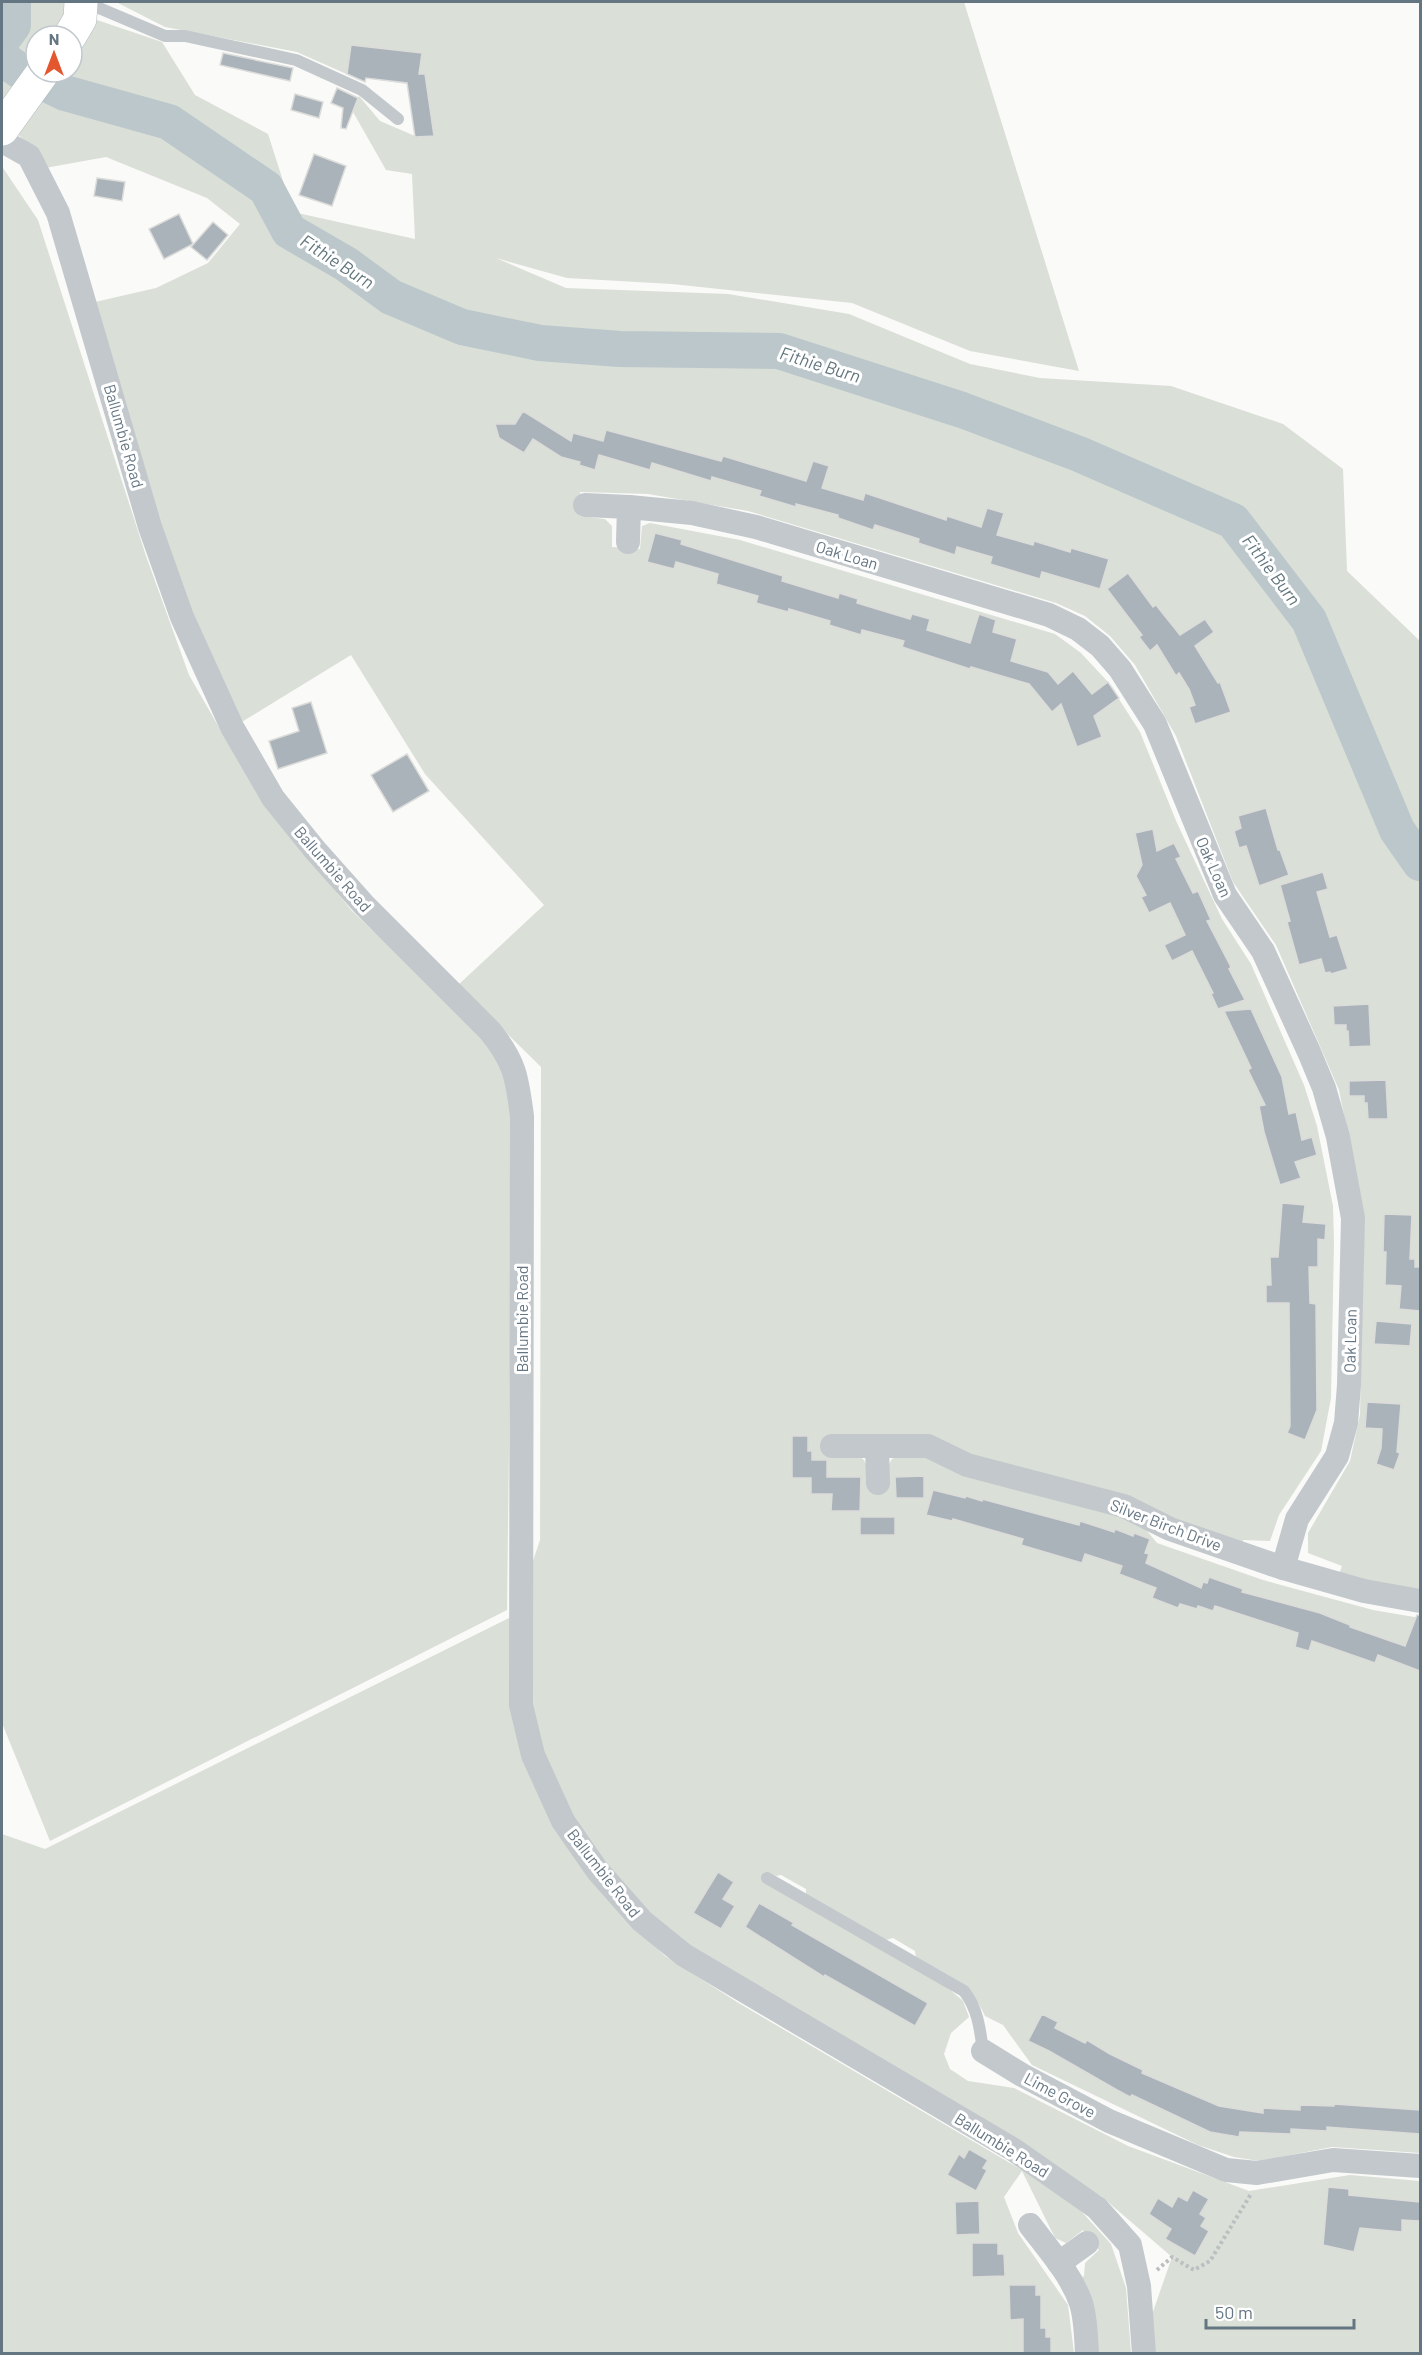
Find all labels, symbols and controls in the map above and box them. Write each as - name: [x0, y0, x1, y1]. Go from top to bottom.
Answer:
- north arrow: [24, 24, 84, 84]
- text: N: [49, 29, 59, 48]
- water label: Fithie Burn: [297, 229, 378, 293]
- water label: Fithie Burn: [777, 341, 863, 387]
- street label: Ballumbie Road: [101, 382, 148, 490]
- water label: Fithie Burn: [1238, 530, 1306, 609]
- street label: Oak Loan: [814, 536, 880, 573]
- street label: Ballumbie Road: [291, 822, 376, 915]
- street label: Oak Loan: [1193, 834, 1236, 900]
- street label: Ballumbie Road: [512, 1265, 531, 1373]
- street label: Oak Loan: [1339, 1309, 1360, 1373]
- street label: Silver Birch Drive: [1108, 1495, 1224, 1554]
- street label: Ballumbie Road: [564, 1825, 645, 1921]
- street label: Lime Grove: [1021, 2068, 1099, 2121]
- street label: Ballumbie Road: [952, 2108, 1053, 2181]
- scale bar: [1206, 2292, 1354, 2330]
- text: 50 m: [1215, 2301, 1253, 2323]

